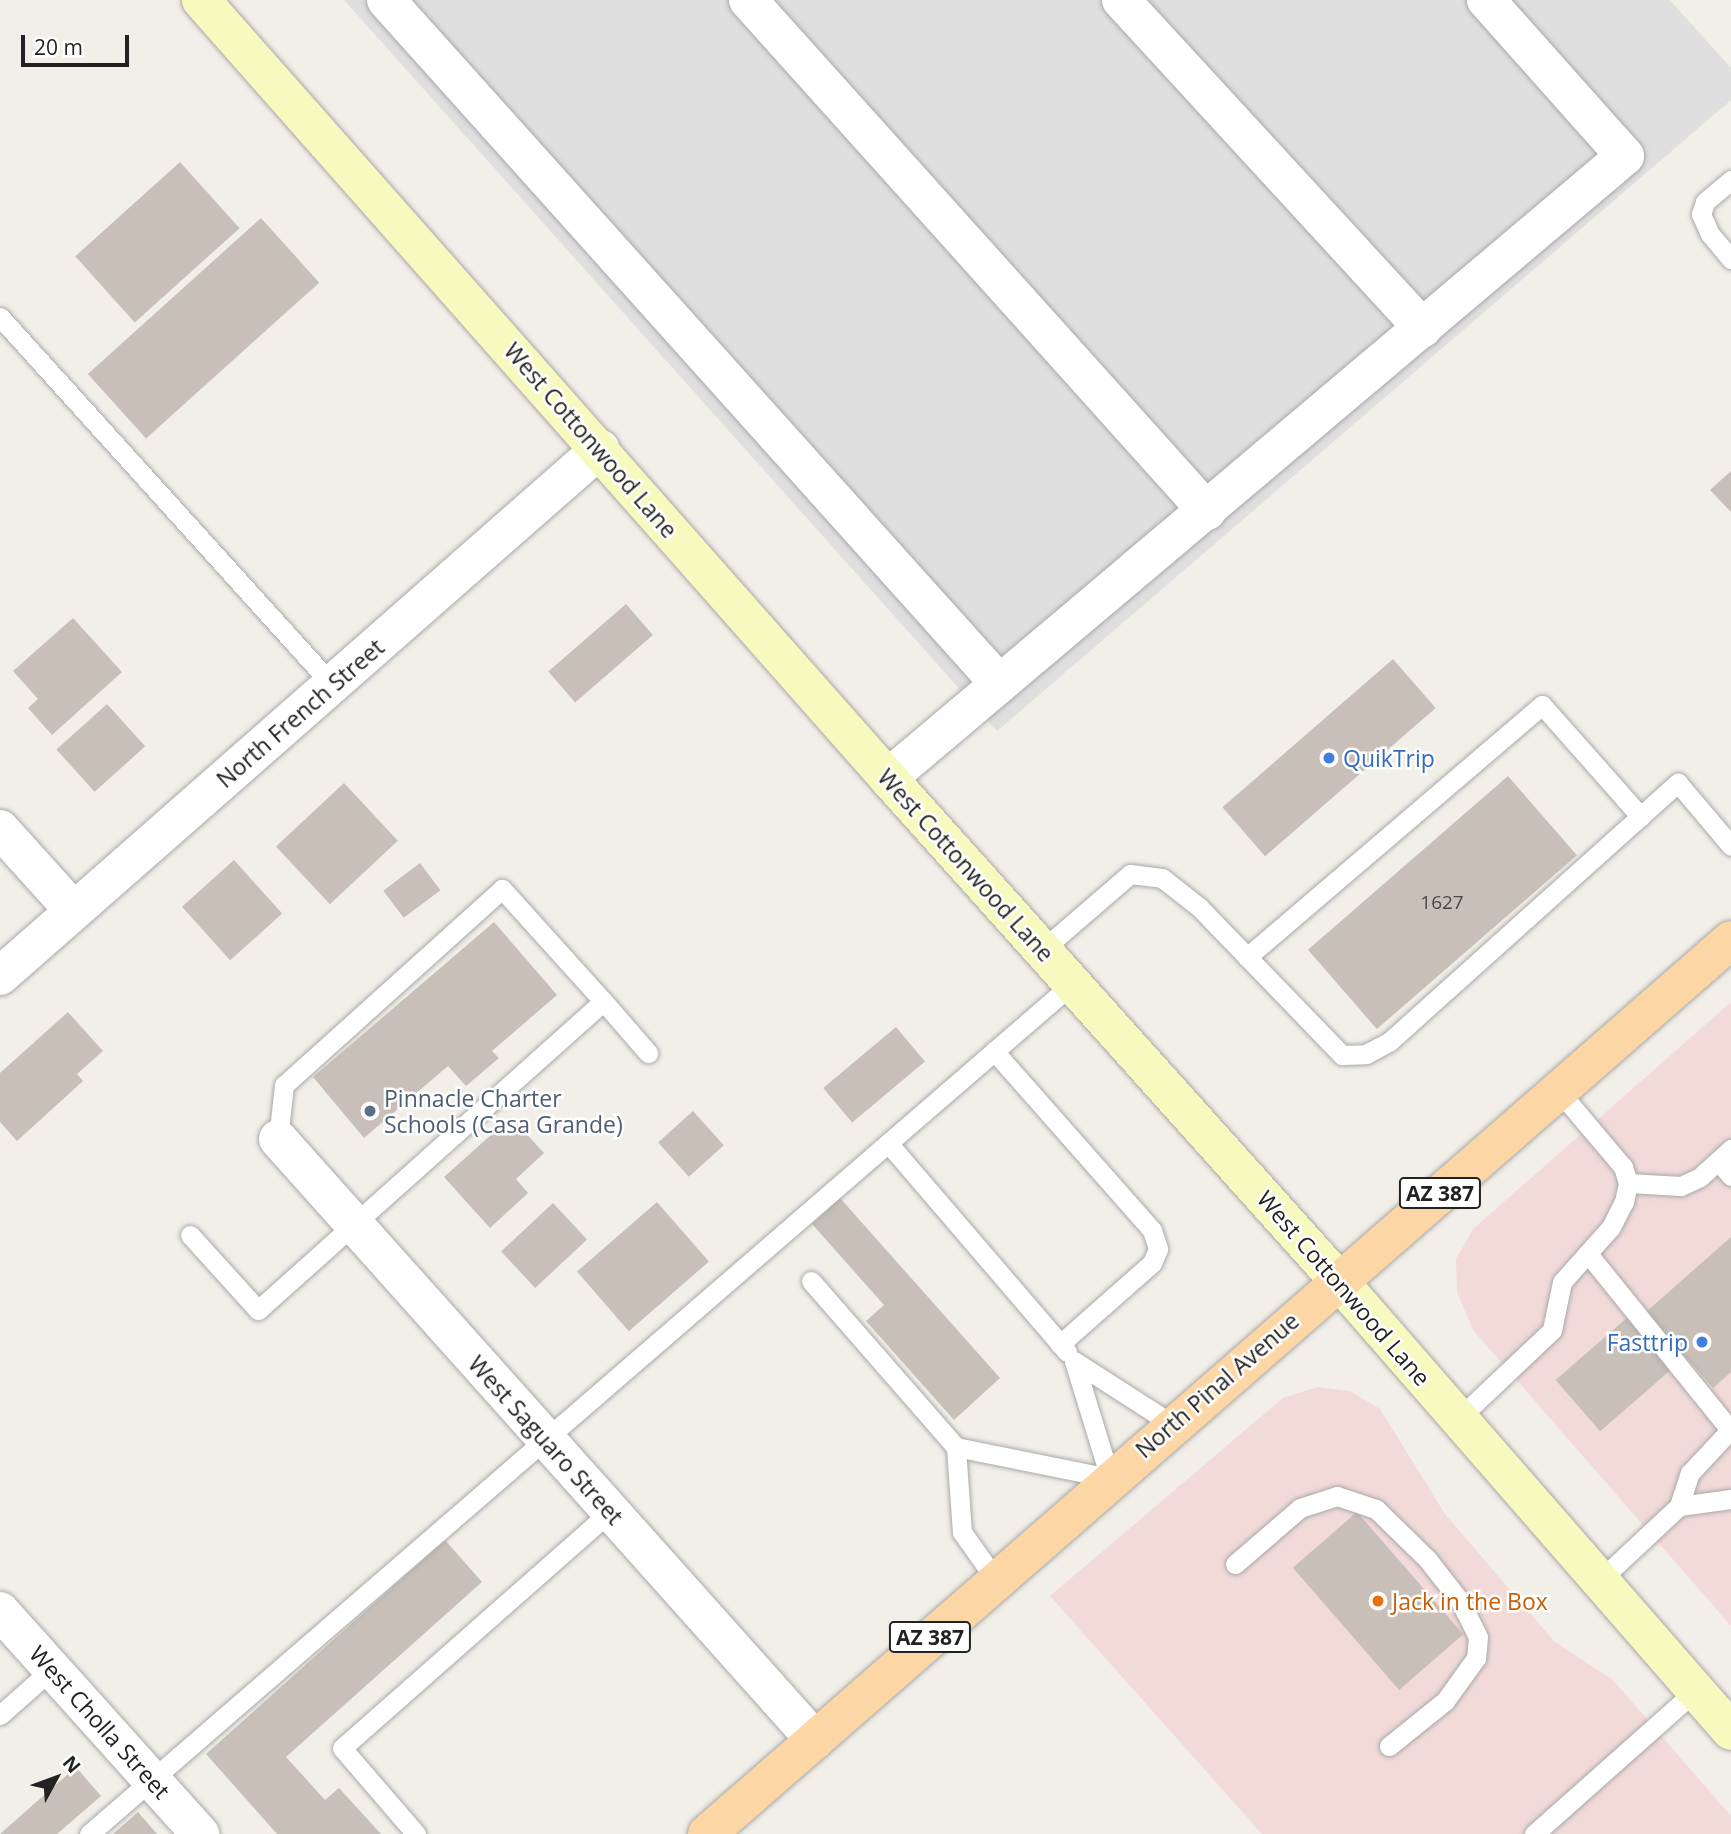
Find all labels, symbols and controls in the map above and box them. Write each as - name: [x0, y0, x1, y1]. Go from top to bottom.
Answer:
- scale bar: [24, 21, 133, 65]
- text: 20 m: [34, 33, 83, 61]
- street label: West Cottonwood Lane: [499, 337, 683, 543]
- street label: North French Street: [211, 633, 389, 793]
- place label: QuikTrip: [1343, 744, 1435, 772]
- marker: QuikTrip: [1321, 750, 1337, 766]
- street label: West Cottonwood Lane: [872, 763, 1060, 967]
- house number: 1627: [1420, 892, 1464, 914]
- place label: Pinnacle Charter Schools (Casa Grande): [384, 1084, 623, 1138]
- marker: Pinnacle Charter Schools (Casa Grande): [362, 1103, 378, 1119]
- road number: AZ 387: [1398, 1176, 1482, 1210]
- street label: West Cottonwood Lane: [1252, 1185, 1436, 1391]
- street label: North Pinal Avenue: [1130, 1307, 1304, 1463]
- place label: Fasttrip: [1607, 1328, 1688, 1356]
- marker: Fasttrip: [1694, 1334, 1710, 1350]
- street label: West Saguaro Street: [463, 1350, 629, 1530]
- place label: Jack in the Box: [1392, 1587, 1548, 1615]
- marker: Jack in the Box: [1370, 1593, 1386, 1609]
- road number: AZ 387: [888, 1620, 972, 1654]
- street label: West Cholla Street: [24, 1640, 176, 1804]
- north arrow: [21, 1743, 91, 1813]
- text: N: [57, 1750, 87, 1779]

